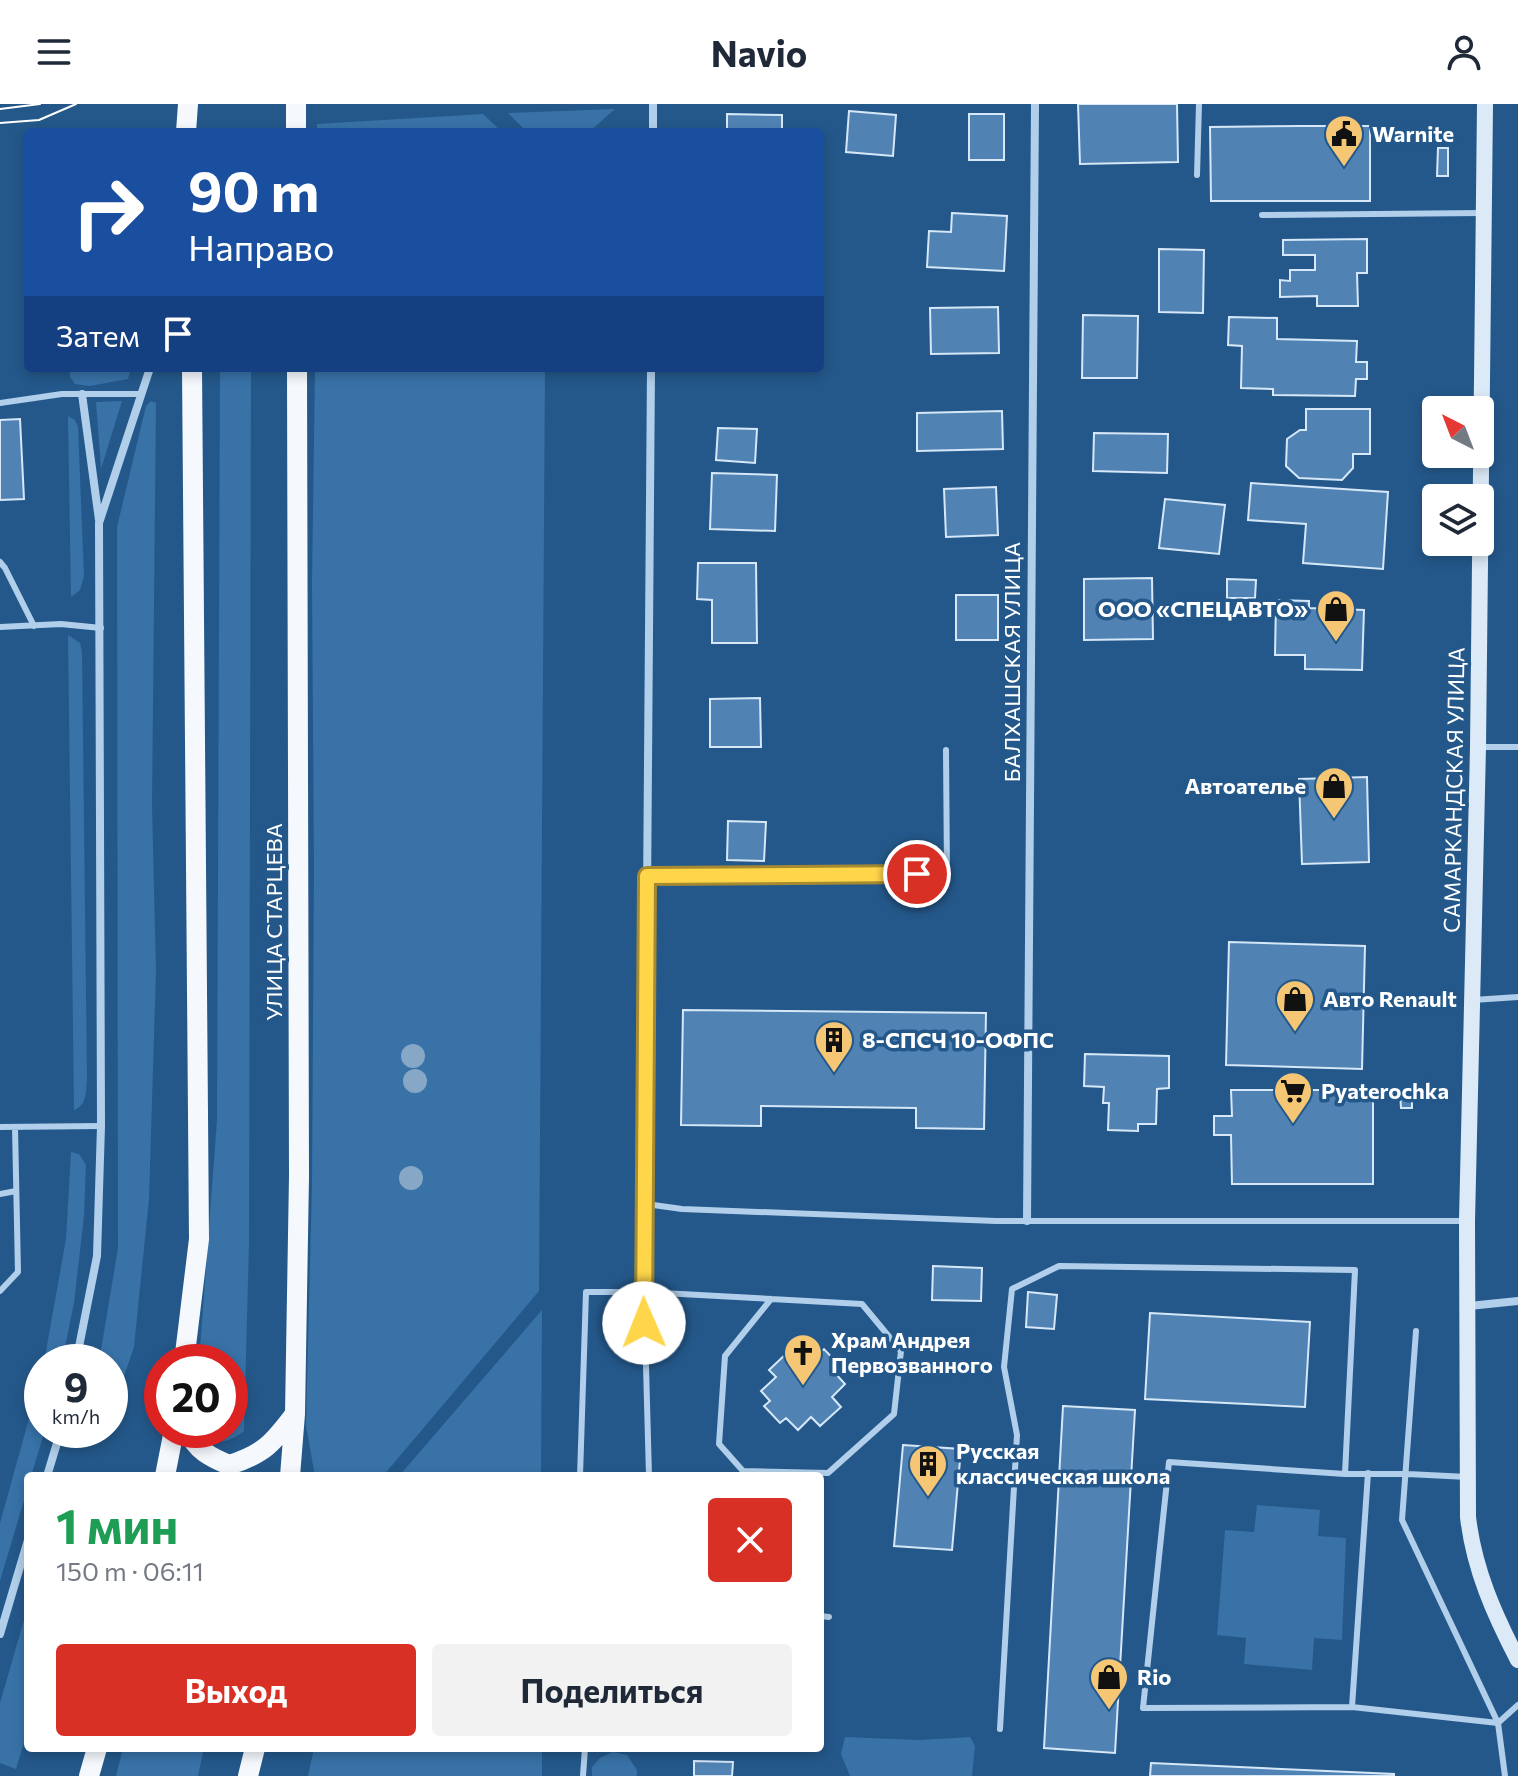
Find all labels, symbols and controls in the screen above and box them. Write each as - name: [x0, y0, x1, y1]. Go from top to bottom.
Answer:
- icon: menu: [32, 30, 76, 74]
- text: Navio: [711, 30, 807, 74]
- icon: person: [1442, 30, 1486, 74]
- public building icon: Warnite: [1323, 113, 1365, 168]
- place label: Warnite: [1372, 120, 1454, 147]
- text: 90 m: [188, 155, 319, 224]
- icon: right: [56, 160, 160, 264]
- text: Направо: [188, 224, 334, 268]
- icon: arrive: [156, 312, 200, 356]
- text: Затем: [56, 316, 140, 353]
- north arrow: [1422, 396, 1494, 468]
- map controls: [1422, 396, 1494, 556]
- button: layers: [1422, 484, 1494, 556]
- street label: БАЛХАШСКАЯ УЛИЦА: [998, 542, 1025, 782]
- shop icon: ООО «СПЕЦАВТО»: [1315, 588, 1357, 643]
- place label: ООО «СПЕЦАВТО»: [1098, 595, 1308, 622]
- street label: САМАРКАНДСКАЯ УЛИЦА: [1438, 647, 1469, 933]
- shop icon: Автоателье: [1313, 765, 1355, 820]
- place label: Автоателье: [1184, 772, 1306, 799]
- street label: УЛИЦА СТАРЦЕВА: [260, 823, 287, 1021]
- pin: [883, 840, 951, 908]
- icon: arrive: [895, 852, 939, 896]
- shop icon: Авто Renault: [1274, 978, 1316, 1033]
- place label: Авто Renault: [1323, 985, 1457, 1012]
- building icon: 8-СПСЧ 10-ОФПС: [813, 1019, 855, 1074]
- place label: 8-СПСЧ 10-ОФПС: [862, 1026, 1054, 1053]
- supermarket icon: Pyaterochka: [1272, 1070, 1314, 1125]
- place label: Pyaterochka: [1321, 1077, 1449, 1104]
- position arrow: [602, 1281, 686, 1365]
- place label: Храм Андрея Первозванного: [831, 1326, 993, 1378]
- church icon: Храм Андрея Первозванного: [782, 1332, 824, 1387]
- speed limit sign: 20: [144, 1344, 248, 1448]
- text: 9: [64, 1361, 88, 1410]
- text: km/h: [52, 1404, 100, 1428]
- place label: Русская классическая школа: [956, 1437, 1170, 1489]
- building icon: Русская классическая школа: [907, 1443, 949, 1498]
- text: 1 мин: [56, 1495, 178, 1554]
- button: close: [708, 1498, 792, 1582]
- text: 150 m · 06:11: [56, 1555, 204, 1586]
- button: Выход: [56, 1644, 416, 1736]
- button: Поделиться: [432, 1644, 792, 1736]
- shop icon: Rio: [1088, 1656, 1130, 1711]
- place label: Rio: [1137, 1663, 1172, 1690]

